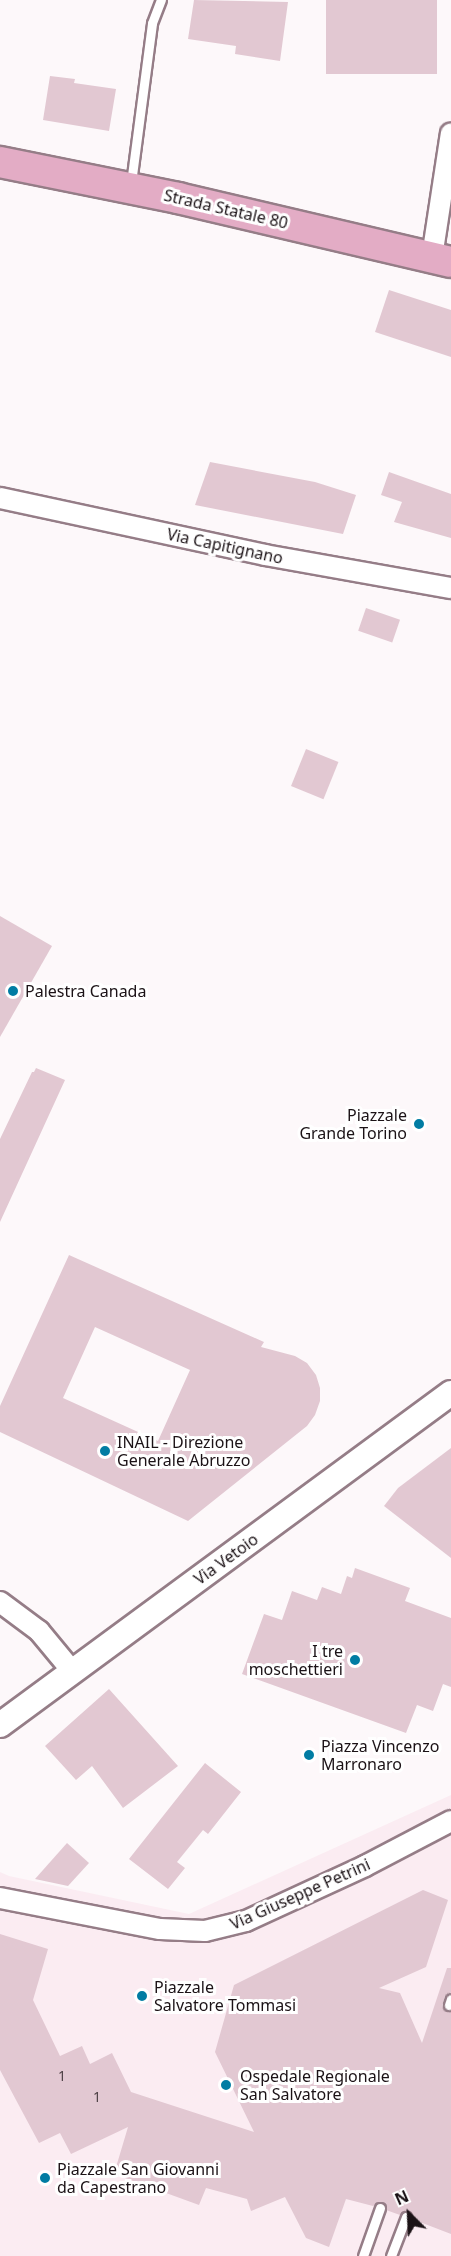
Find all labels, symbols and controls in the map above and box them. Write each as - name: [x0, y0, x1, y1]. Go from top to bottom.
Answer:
- street label: Strada Statale 80: [162, 185, 290, 233]
- street label: Via Capitignano: [165, 524, 285, 568]
- place label: Palestra Canada: [25, 981, 146, 1001]
- marker: Palestra Canada: [6, 984, 20, 998]
- place label: Piazzale Grande Torino: [299, 1105, 407, 1143]
- marker: Piazzale Grande Torino: [412, 1117, 426, 1131]
- place label: INAIL - Direzione Generale Abruzzo: [117, 1432, 250, 1470]
- marker: INAIL - Direzione Generale Abruzzo: [98, 1444, 112, 1458]
- street label: Via Vetoio: [190, 1529, 262, 1589]
- place label: I tre moschettieri: [249, 1641, 343, 1679]
- marker: I tre moschettieri: [348, 1653, 362, 1667]
- place label: Piazza Vincenzo Marronaro: [321, 1736, 439, 1774]
- marker: Piazza Vincenzo Marronaro: [302, 1748, 316, 1762]
- street label: Via Giuseppe Petrini: [227, 1854, 373, 1934]
- place label: Piazzale Salvatore Tommasi: [154, 1977, 296, 2015]
- marker: Piazzale Salvatore Tommasi: [135, 1989, 149, 2003]
- place label: Ospedale Regionale San Salvatore: [240, 2066, 390, 2104]
- house number: 1: [58, 2068, 66, 2084]
- marker: Ospedale Regionale San Salvatore: [217, 2076, 235, 2094]
- house number: 1: [93, 2089, 101, 2105]
- place label: Piazzale San Giovanni da Capestrano: [57, 2159, 219, 2197]
- marker: Piazzale San Giovanni da Capestrano: [38, 2171, 52, 2185]
- north arrow: [379, 2184, 439, 2244]
- text: N: [391, 2185, 412, 2210]

